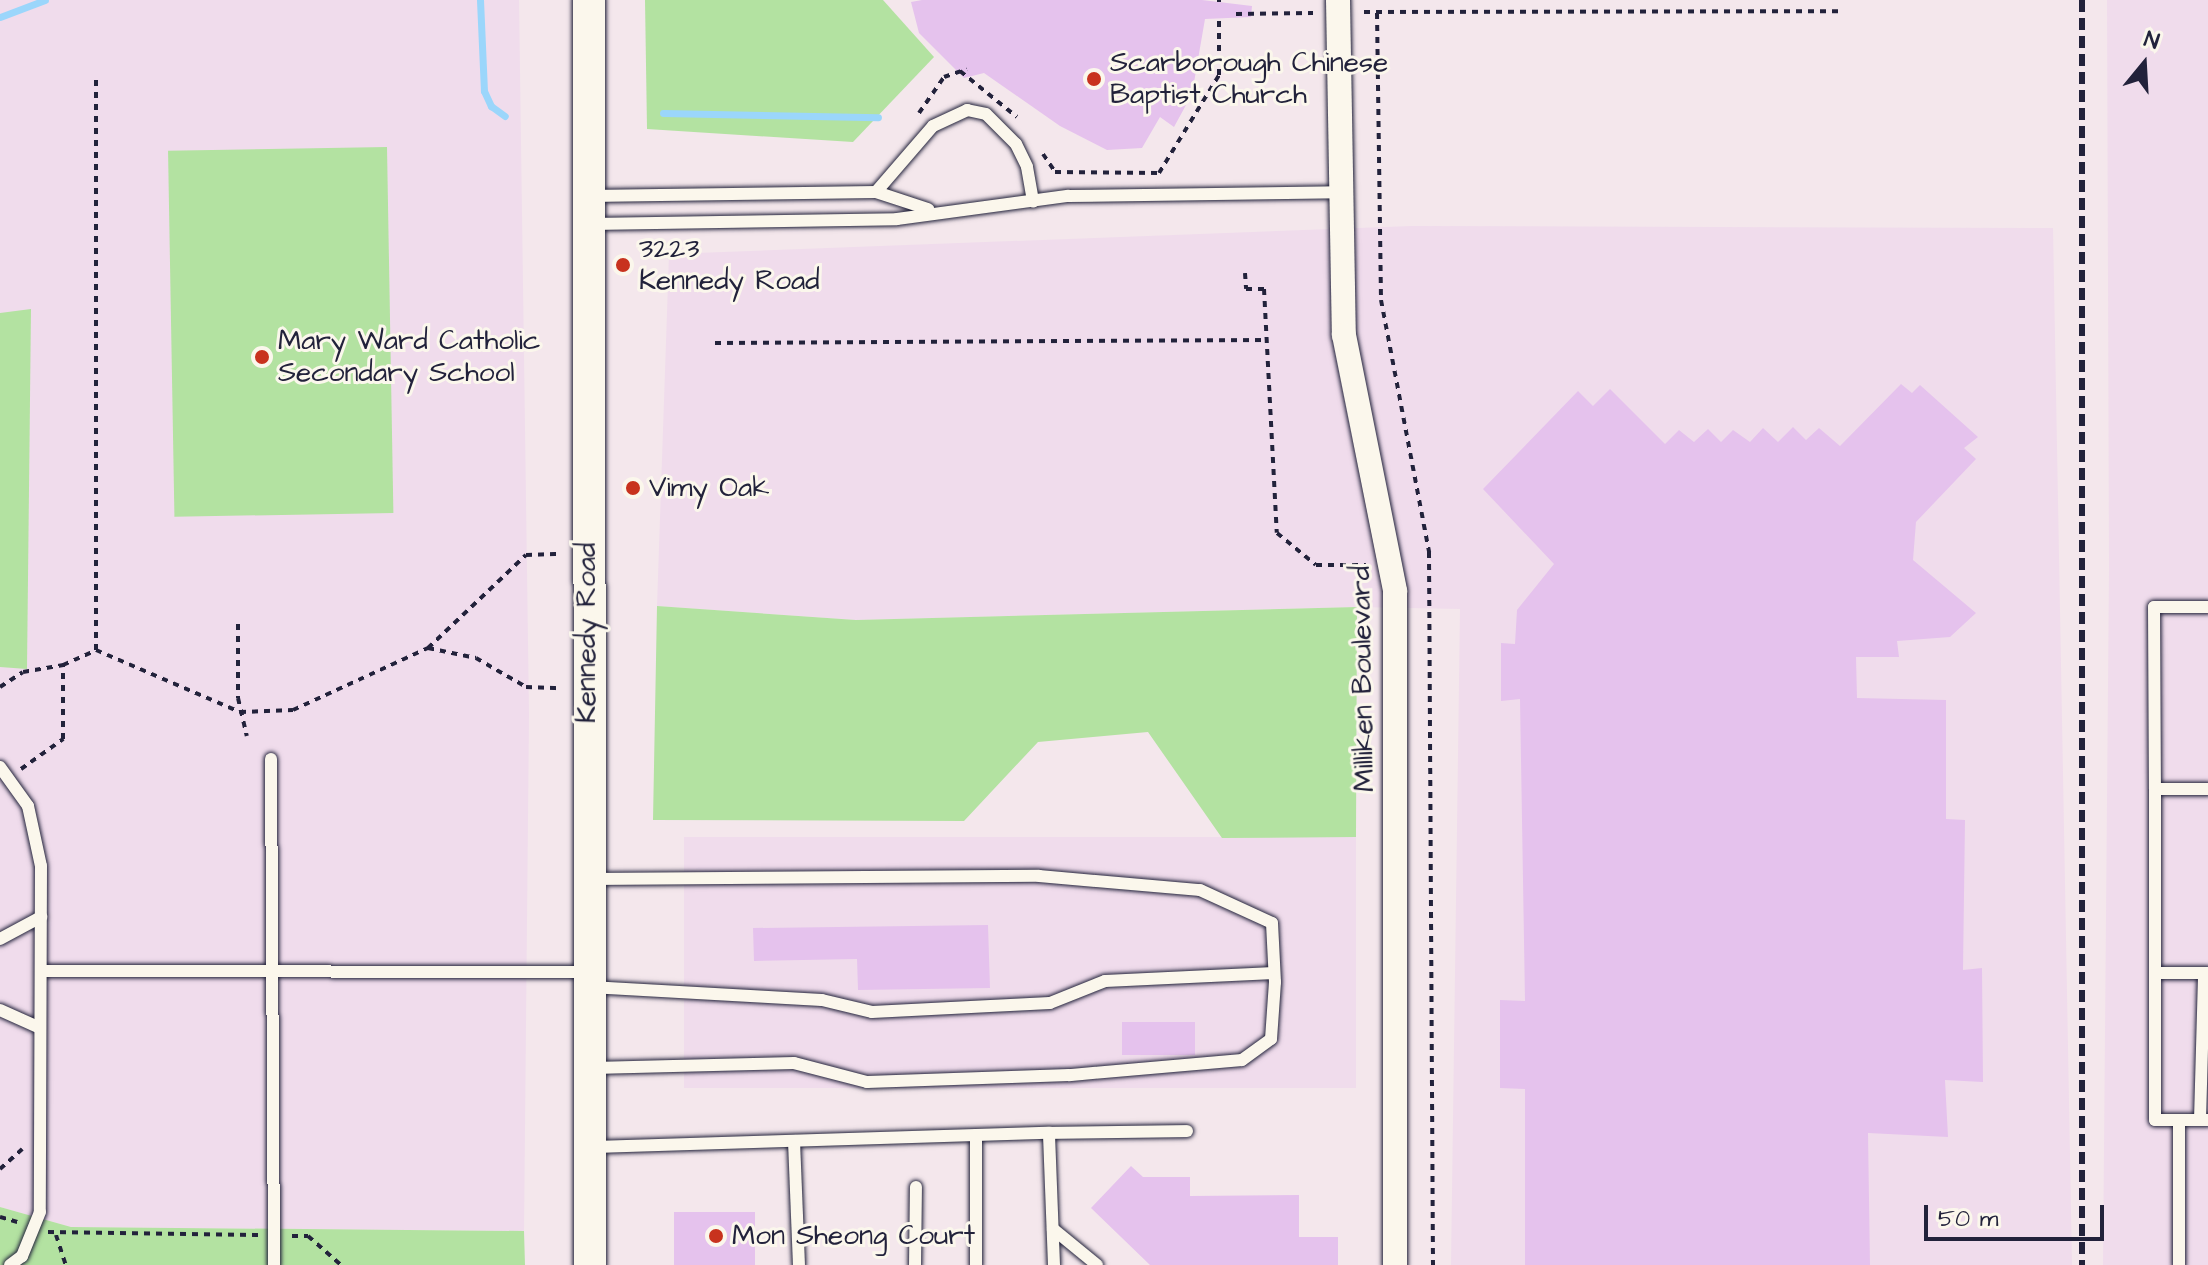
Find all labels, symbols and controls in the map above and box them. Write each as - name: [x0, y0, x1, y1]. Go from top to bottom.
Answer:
- north arrow: [2104, 24, 2184, 104]
- text: N: [2140, 24, 2163, 58]
- place label: Scarborough Chinese Baptist Church: [1110, 46, 1388, 112]
- marker: Scarborough Chinese Baptist Church: [1085, 70, 1103, 88]
- place label: 3223 Kennedy Road: [639, 232, 819, 298]
- marker: 3223 Kennedy Road: [614, 256, 632, 274]
- place label: Mary Ward Catholic Secondary School: [278, 324, 540, 390]
- marker: Mary Ward Catholic Secondary School: [253, 348, 271, 366]
- place label: Vimy Oak: [649, 471, 769, 505]
- marker: Vimy Oak: [624, 479, 642, 497]
- street label: Kennedy Road: [570, 543, 604, 723]
- street label: Milliken Boulevard: [1344, 566, 1382, 792]
- scale bar: [1928, 1189, 2108, 1239]
- text: 50 m: [1938, 1202, 1998, 1236]
- place label: Mon Sheong Court: [732, 1219, 975, 1253]
- marker: Mon Sheong Court: [707, 1227, 725, 1245]

